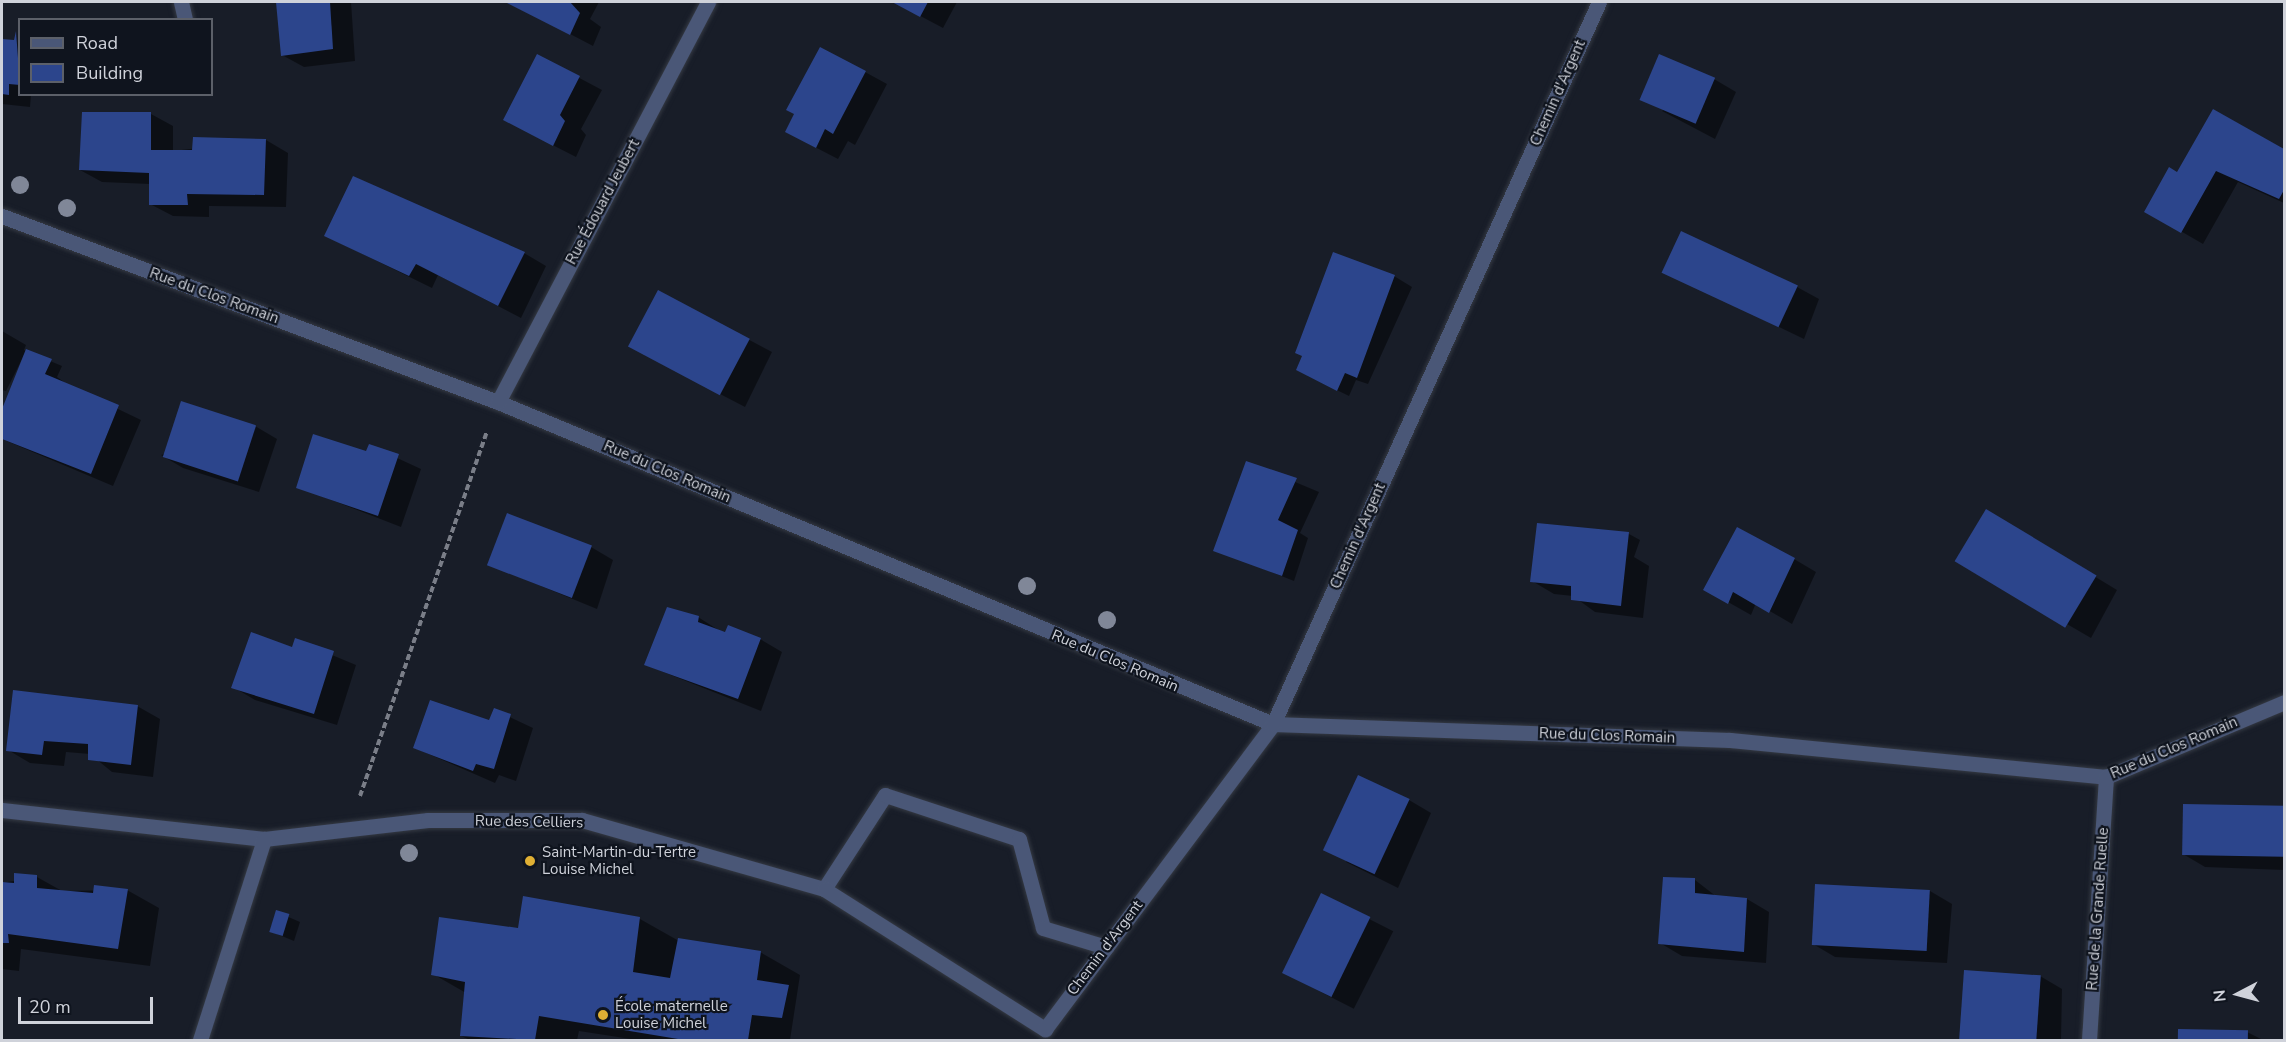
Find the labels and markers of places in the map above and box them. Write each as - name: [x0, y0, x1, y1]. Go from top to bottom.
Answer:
- place label: Saint-Martin-du-Tertre Louise Michel: [542, 843, 696, 878]
- marker: Saint-Martin-du-Tertre Louise Michel: [523, 854, 537, 868]
- place label: École maternelle Louise Michel: [615, 997, 728, 1032]
- marker: École maternelle Louise Michel: [596, 1008, 610, 1022]

